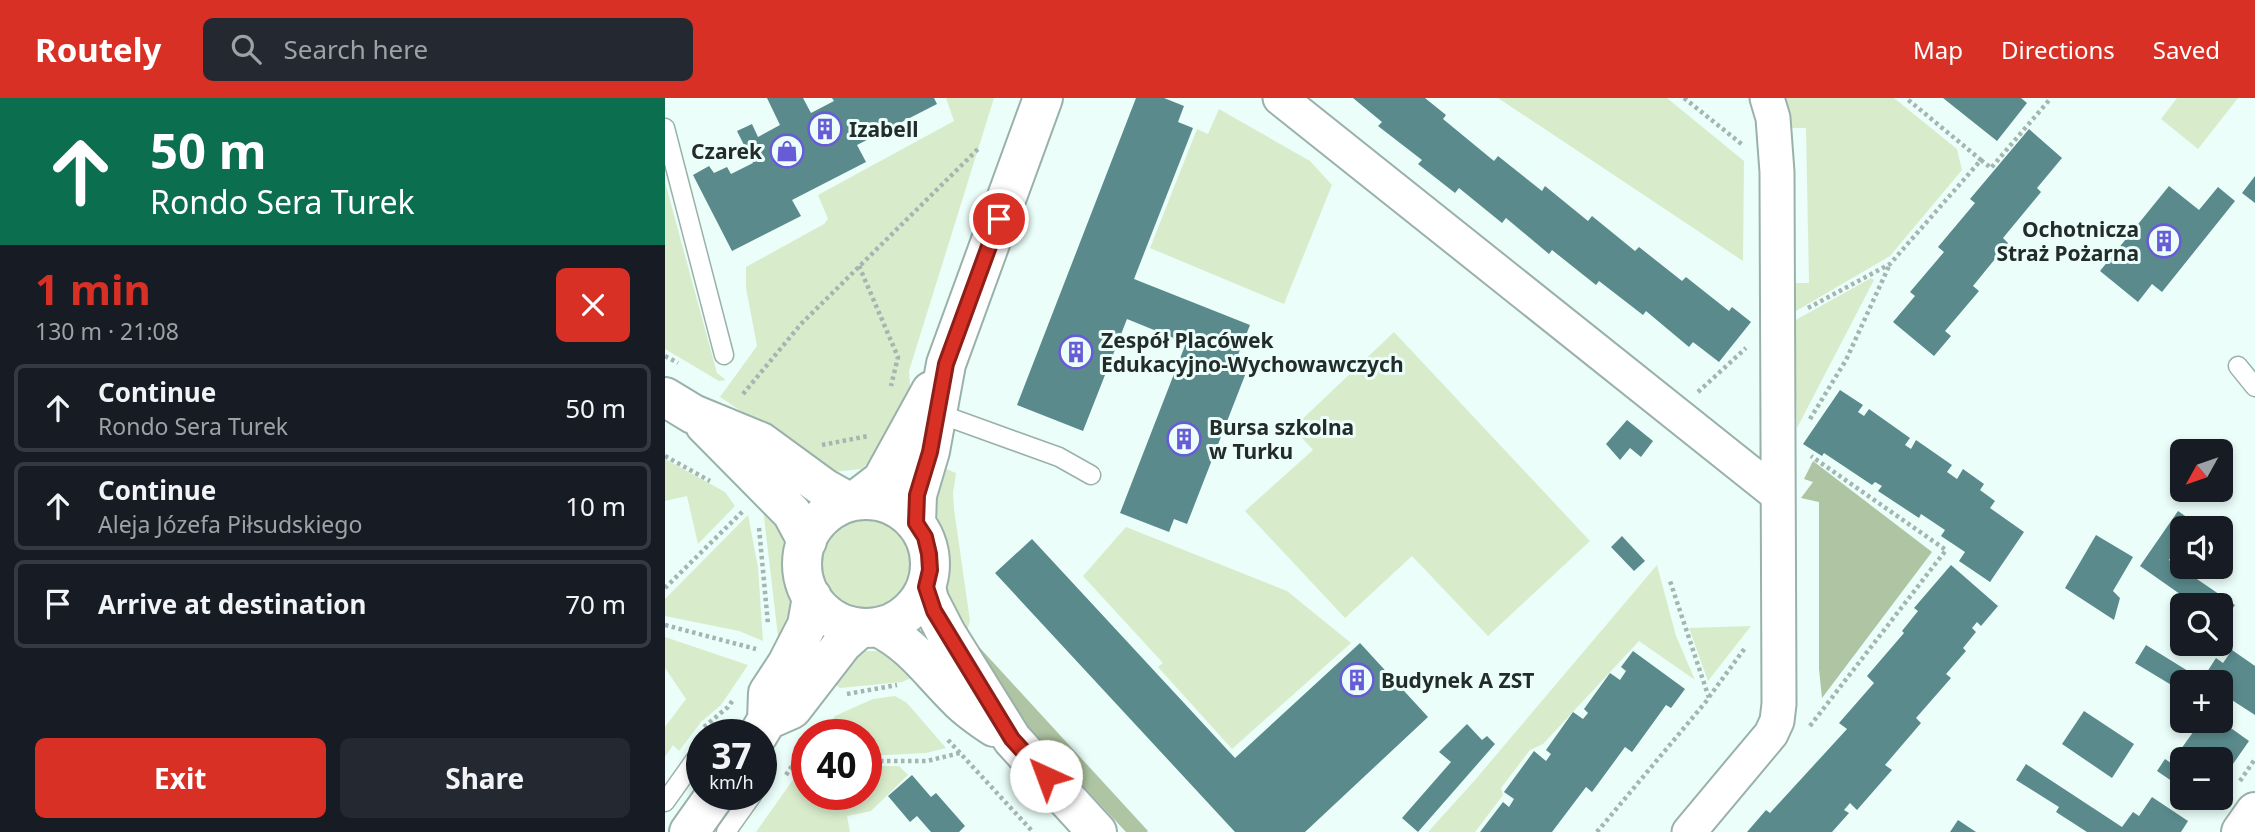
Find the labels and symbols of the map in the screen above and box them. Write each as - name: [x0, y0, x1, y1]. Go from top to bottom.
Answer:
- building icon: Izabell: [806, 110, 844, 148]
- place label: Izabell: [849, 115, 918, 143]
- shop icon: Czarek: [768, 132, 806, 170]
- place label: Czarek: [691, 137, 763, 165]
- pin: [969, 189, 1029, 249]
- place label: Ochotnicza Straż Pożarna: [1996, 215, 2139, 267]
- building icon: Ochotnicza Straż Pożarna: [2145, 222, 2183, 260]
- place label: Zespół Placówek Edukacyjno-Wychowawczych: [1101, 326, 1404, 378]
- building icon: Zespół Placówek Edukacyjno-Wychowawczych: [1057, 333, 1095, 371]
- place label: Bursa szkolna w Turku: [1209, 413, 1354, 465]
- building icon: Bursa szkolna w Turku: [1165, 420, 1203, 458]
- north arrow: [2170, 439, 2233, 502]
- building icon: Budynek A ZST: [1338, 661, 1376, 699]
- place label: Budynek A ZST: [1381, 666, 1534, 694]
- speed limit sign: 40: [791, 719, 882, 810]
- position arrow: [1009, 739, 1083, 813]

